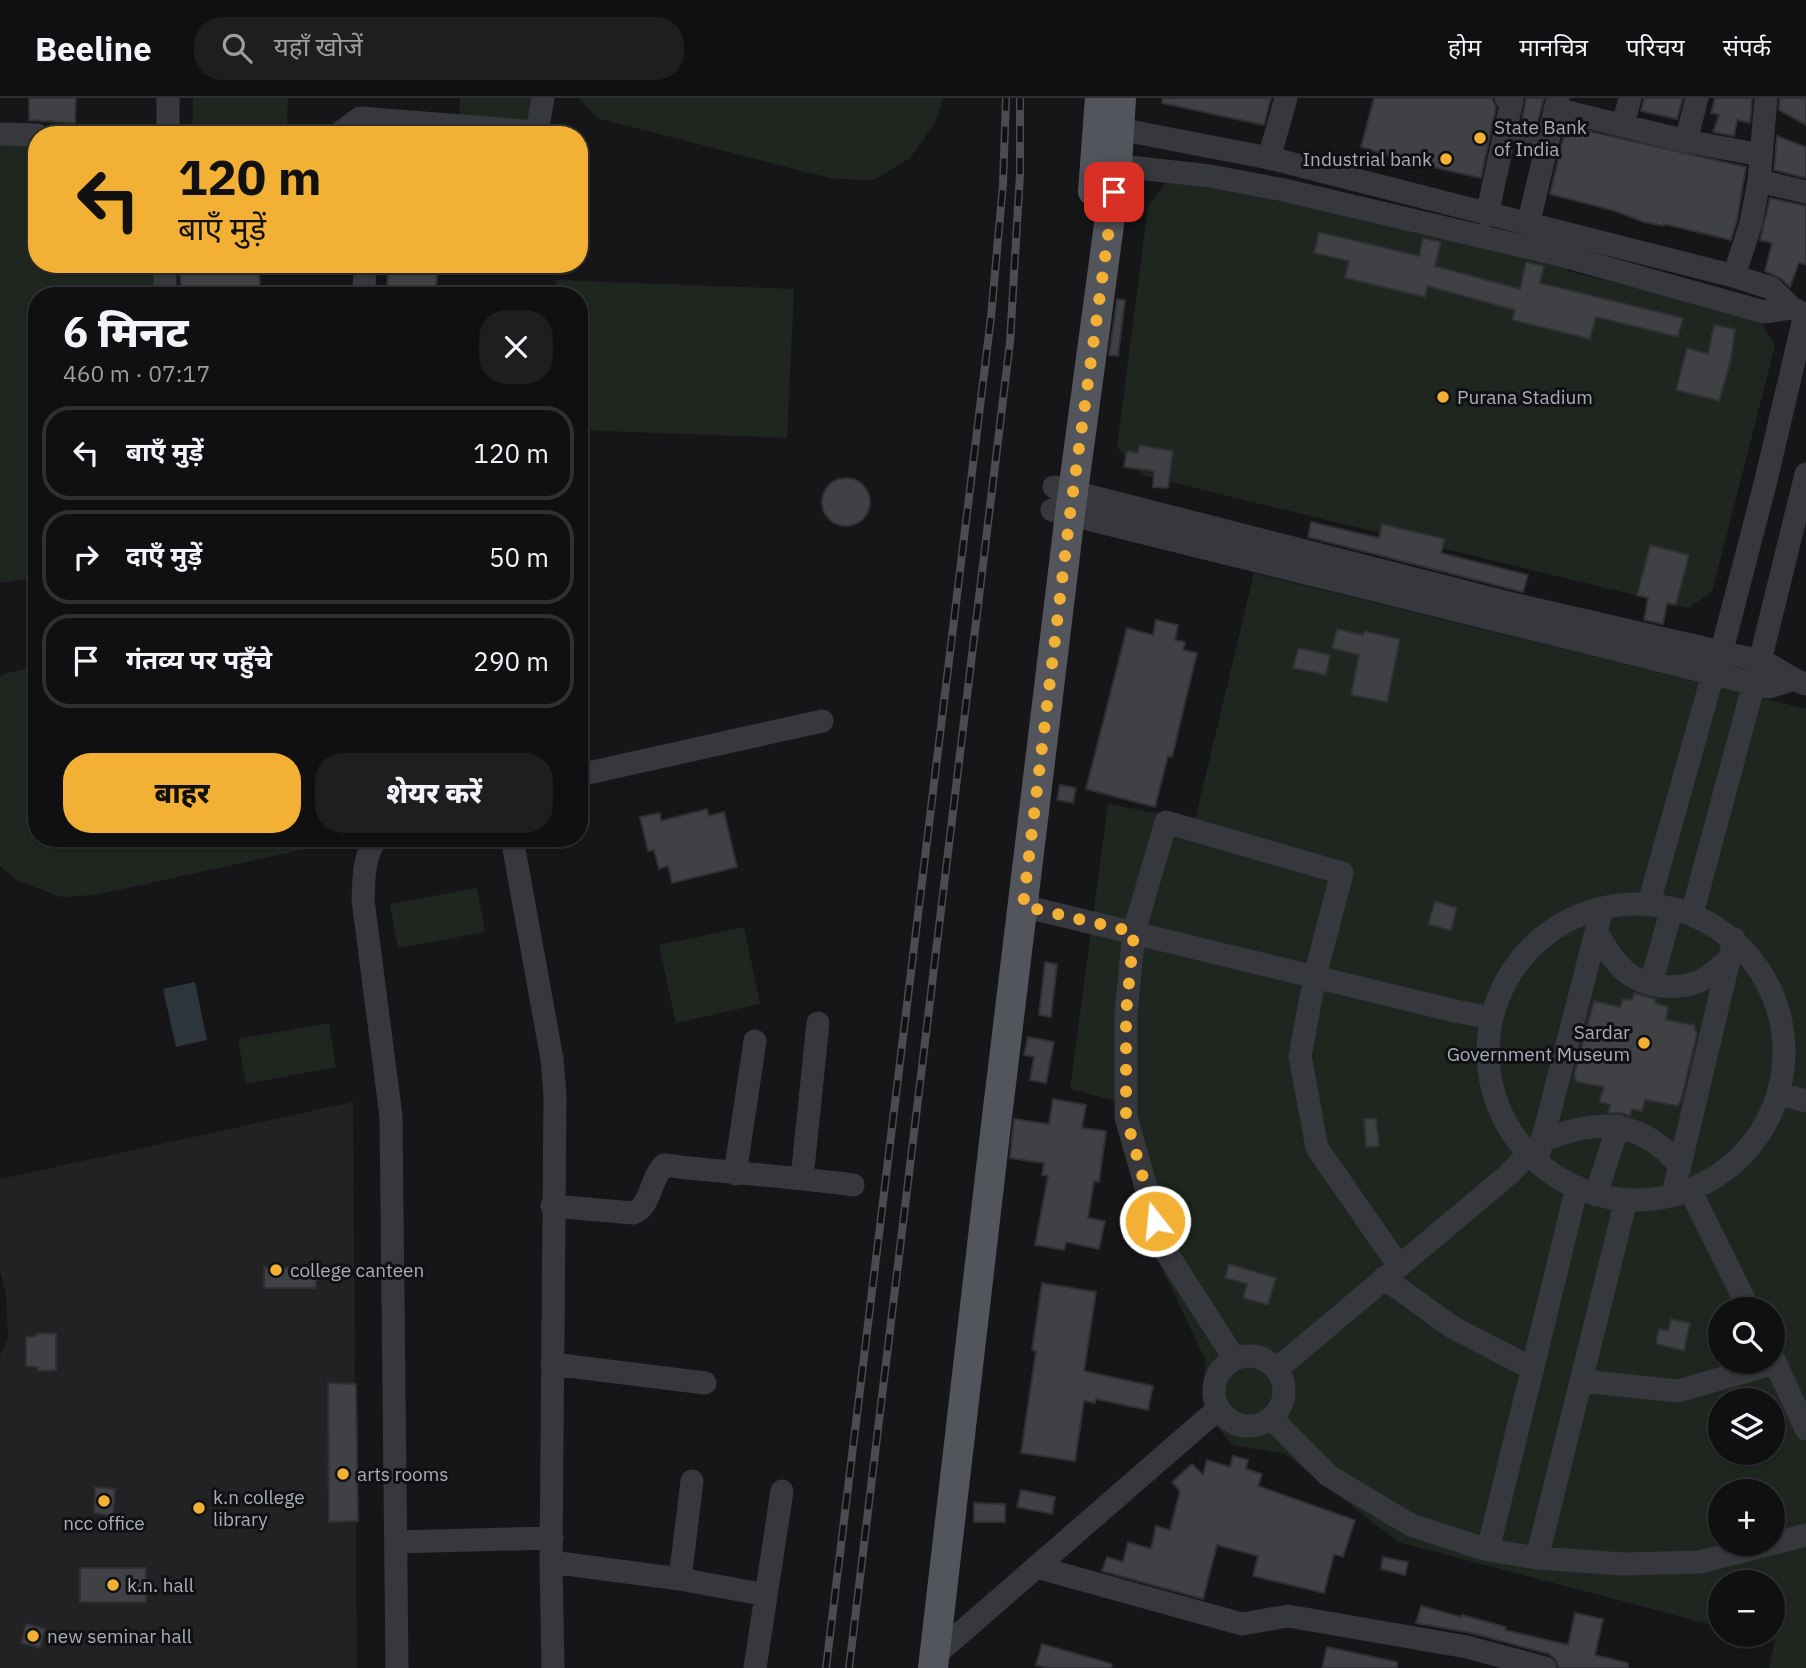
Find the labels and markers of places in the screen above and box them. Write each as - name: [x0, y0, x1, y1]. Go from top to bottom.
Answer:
- place label: State Bank of India: [1494, 115, 1587, 161]
- marker: State Bank of India: [1472, 130, 1488, 146]
- place label: Industrial bank: [1303, 147, 1432, 171]
- marker: Industrial bank: [1438, 151, 1454, 167]
- pin: [1084, 162, 1144, 222]
- place label: Purana Stadium: [1457, 385, 1593, 409]
- marker: Purana Stadium: [1435, 389, 1451, 405]
- place label: Sardar Government Museum: [1447, 1020, 1630, 1066]
- marker: Sardar Government Museum: [1636, 1035, 1652, 1051]
- place label: college canteen: [290, 1258, 424, 1282]
- marker: college canteen: [268, 1262, 284, 1278]
- place label: arts rooms: [357, 1462, 449, 1486]
- marker: arts rooms: [335, 1466, 351, 1482]
- place label: k.n college library: [213, 1485, 305, 1531]
- marker: ncc office: [96, 1493, 112, 1509]
- marker: k.n college library: [191, 1500, 207, 1516]
- place label: ncc office: [63, 1511, 145, 1535]
- place label: k.n. hall: [127, 1573, 194, 1597]
- marker: k.n. hall: [105, 1577, 121, 1593]
- place label: new seminar hall: [47, 1624, 192, 1648]
- marker: new seminar hall: [25, 1628, 41, 1644]

